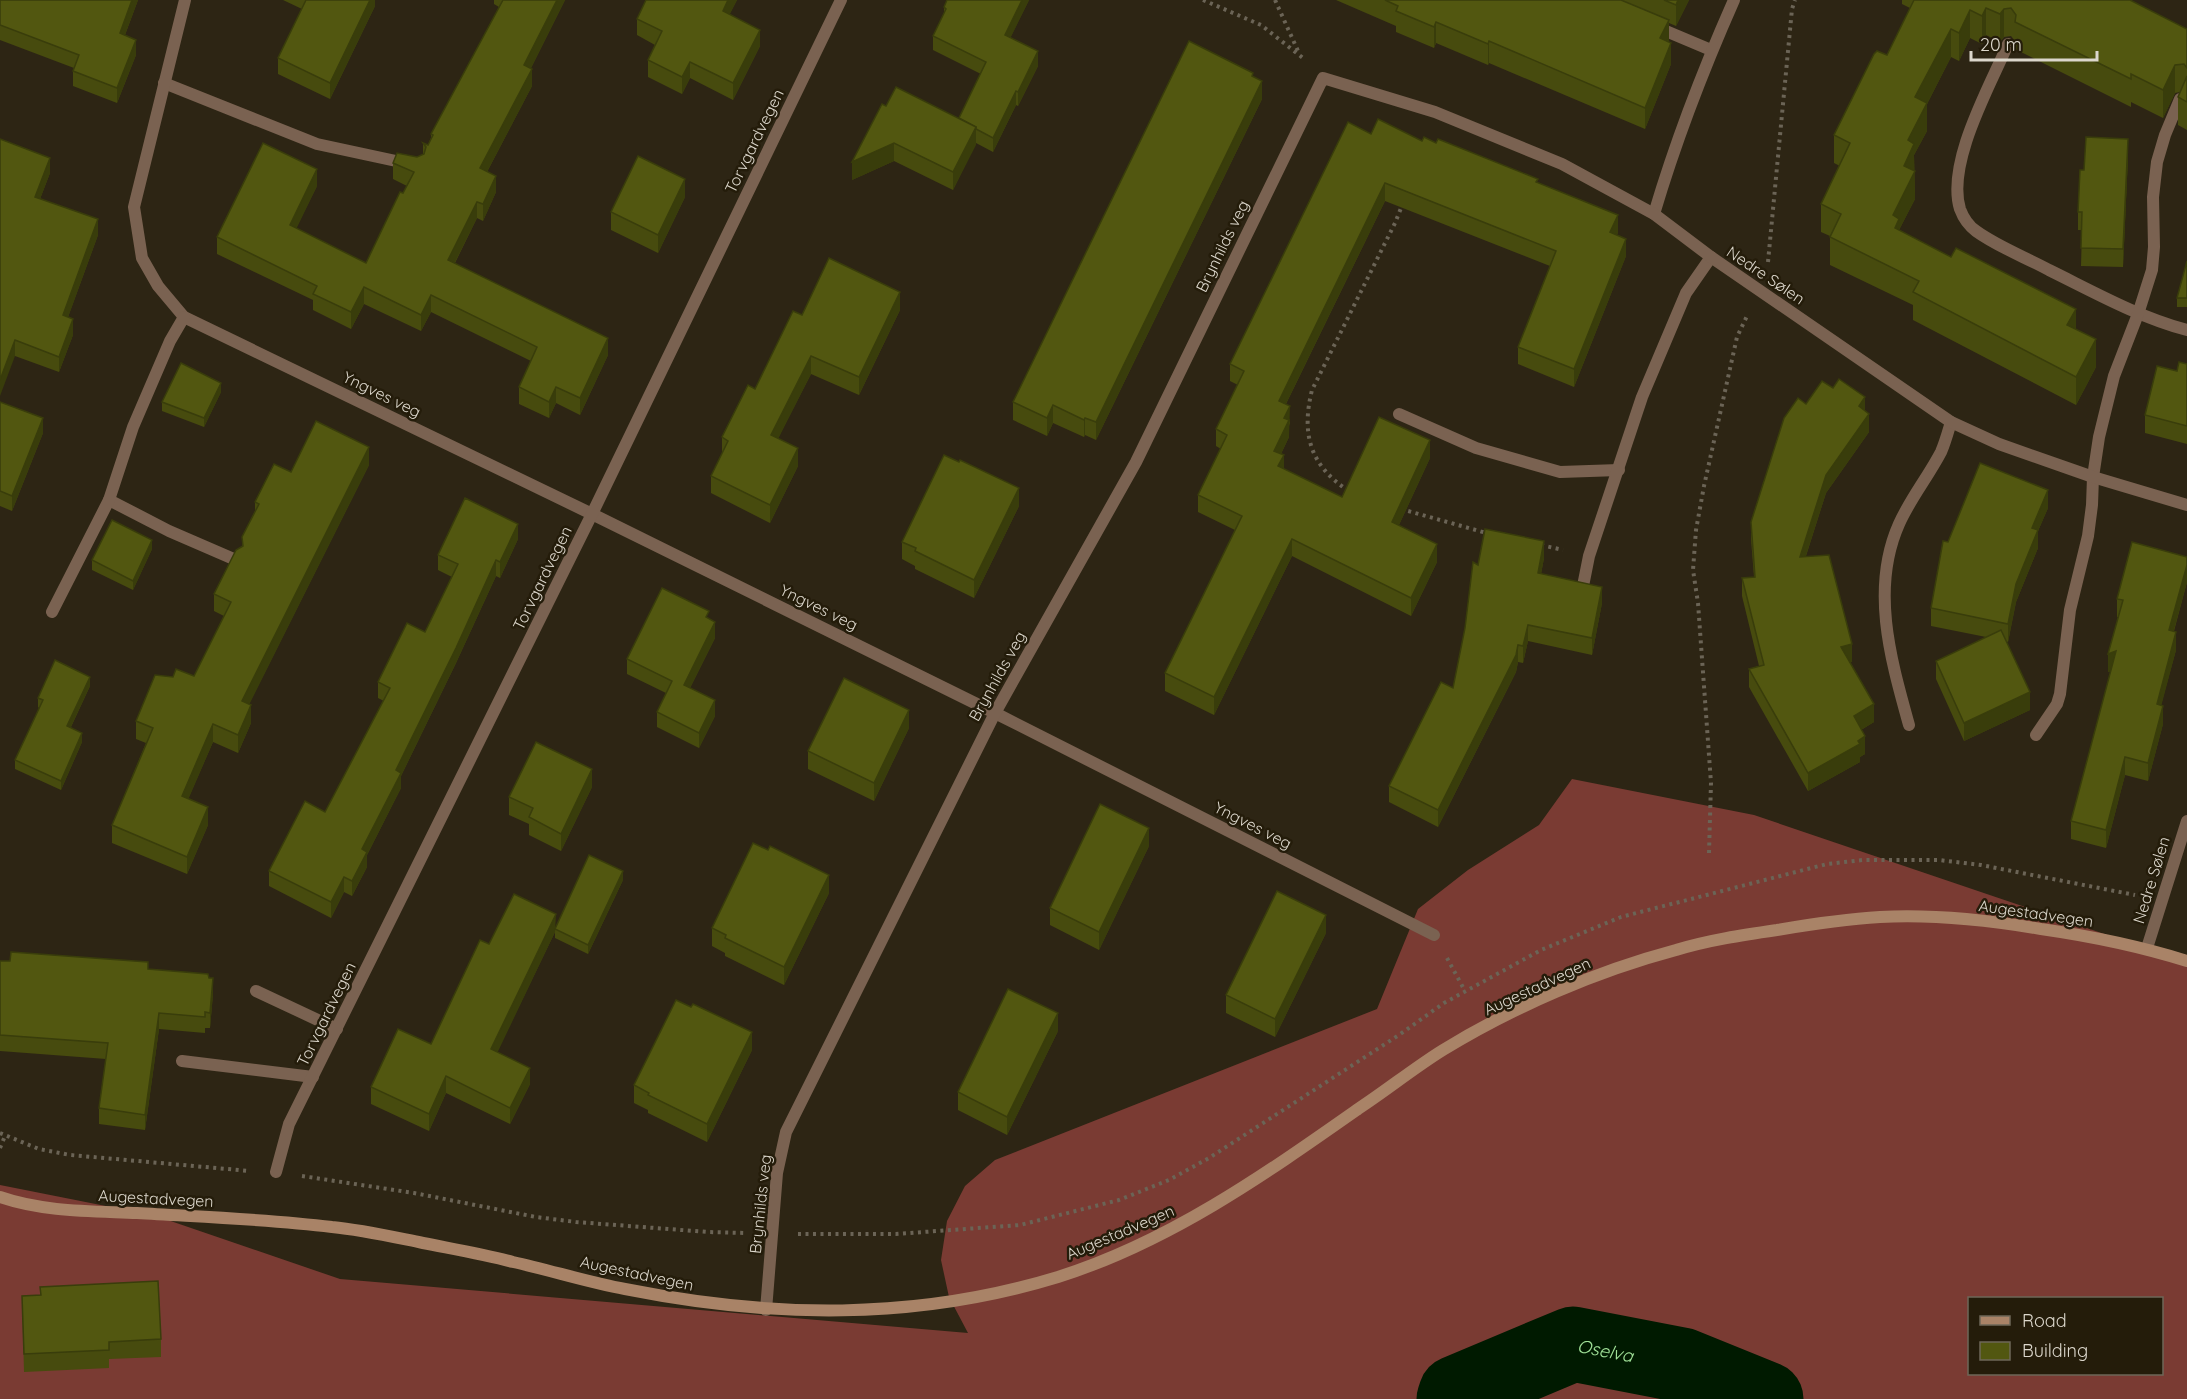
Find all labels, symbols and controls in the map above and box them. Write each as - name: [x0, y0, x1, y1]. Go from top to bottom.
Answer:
- scale bar: [1971, 24, 2097, 62]
- text: 20 m: [1980, 33, 2022, 56]
- street label: Torvgardvegen: [720, 86, 788, 196]
- street label: Brynhilds veg: [1191, 197, 1253, 295]
- street label: Nedre Sølen: [1723, 242, 1809, 308]
- street label: Yngves veg: [340, 367, 424, 421]
- street label: Torvgardvegen: [508, 523, 576, 633]
- street label: Yngves veg: [777, 580, 861, 634]
- street label: Brynhilds veg: [964, 627, 1030, 725]
- street label: Yngves veg: [1211, 797, 1295, 853]
- street label: Nedre Sølen: [2128, 834, 2174, 926]
- street label: Augestadvegen: [1977, 895, 2095, 931]
- street label: Augestadvegen: [1480, 953, 1594, 1019]
- street label: Torvgardvegen: [292, 959, 360, 1069]
- street label: Brynhilds veg: [745, 1153, 775, 1255]
- street label: Augestadvegen: [98, 1185, 214, 1211]
- street label: Augestadvegen: [1063, 1200, 1177, 1264]
- street label: Augestadvegen: [578, 1251, 696, 1295]
- legend: [1968, 1297, 2163, 1375]
- text: Road: [2022, 1309, 2067, 1332]
- water label: Oselva: [1575, 1334, 1636, 1367]
- text: Building: [2022, 1339, 2088, 1362]

